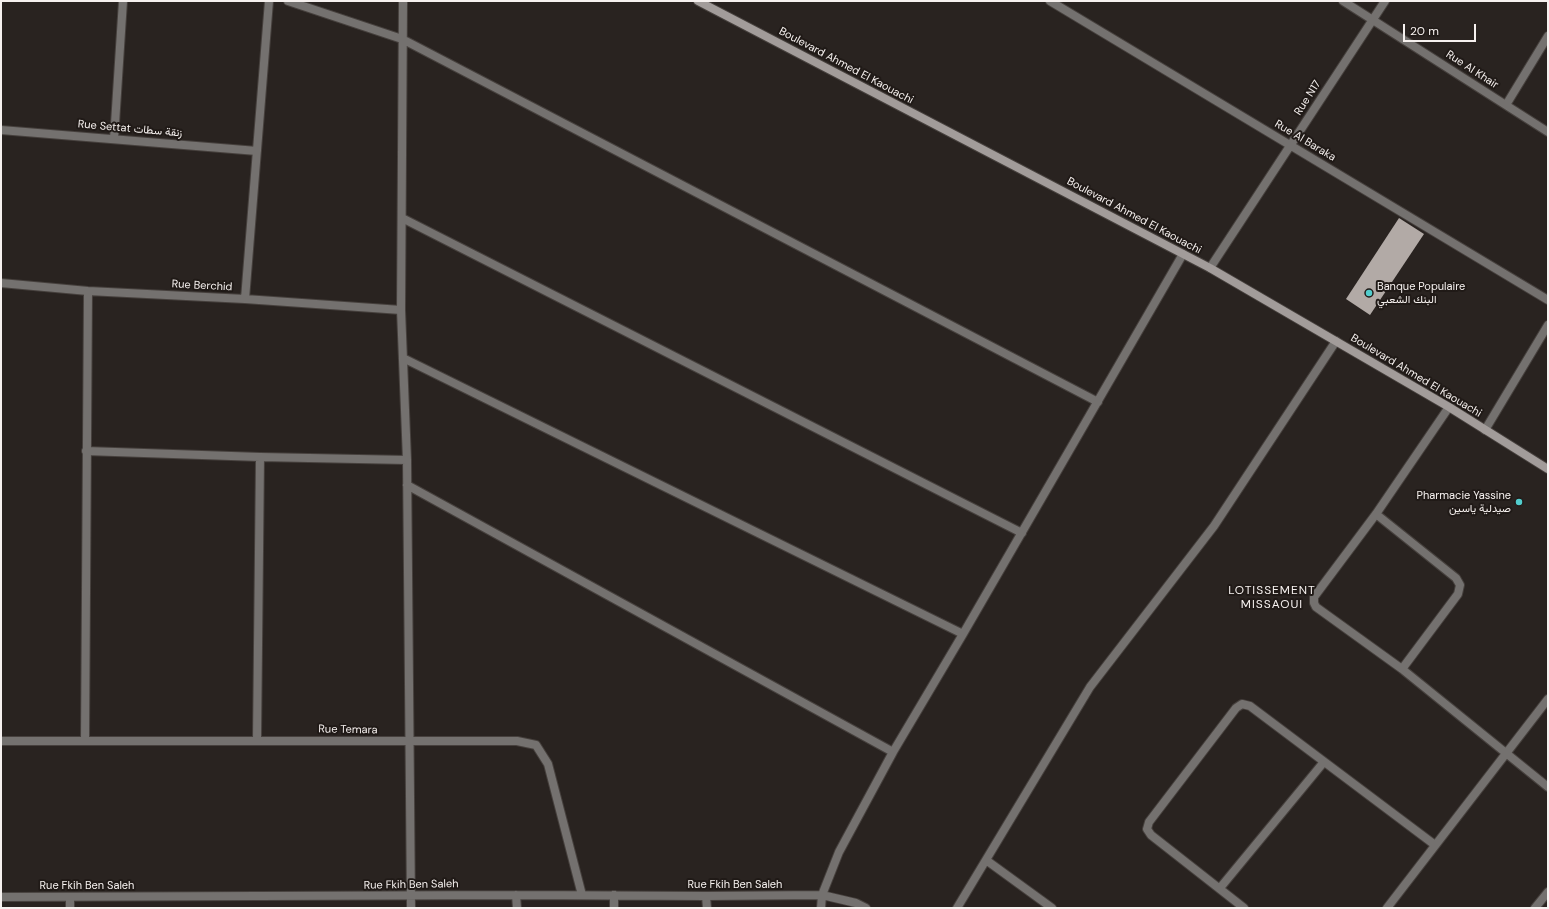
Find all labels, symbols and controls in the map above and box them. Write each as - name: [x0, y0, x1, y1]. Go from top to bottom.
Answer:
- scale bar: [1405, 16, 1478, 42]
- text: 20 m: [1410, 23, 1439, 39]
- street label: Boulevard Ahmed El Kaouachi: [776, 25, 916, 107]
- street label: Rue Al Khair: [1443, 48, 1501, 92]
- street label: Rue N17: [1292, 78, 1324, 118]
- street label: Rue Settat زنقة سطات: [77, 118, 183, 140]
- street label: Rue Al Baraka: [1272, 118, 1338, 164]
- street label: Boulevard Ahmed El Kaouachi: [1064, 175, 1204, 257]
- street label: Rue Berchid: [171, 278, 233, 294]
- place label: Banque Populaire البنك الشعبي: [1377, 280, 1465, 306]
- marker: Banque Populaire البنك الشعبي: [1364, 288, 1374, 298]
- street label: Boulevard Ahmed El Kaouachi: [1348, 332, 1484, 420]
- place label: Pharmacie Yassine صيدلية ياسين: [1417, 489, 1511, 515]
- marker: Pharmacie Yassine صيدلية ياسين: [1514, 497, 1524, 507]
- district label: LOTISSEMENT MISSAOUI: [1228, 584, 1316, 612]
- street label: Rue Temara: [318, 723, 378, 737]
- street label: Rue Fkih Ben Saleh: [363, 878, 459, 892]
- street label: Rue Fkih Ben Saleh: [688, 878, 782, 892]
- street label: Rue Fkih Ben Saleh: [40, 879, 134, 893]

